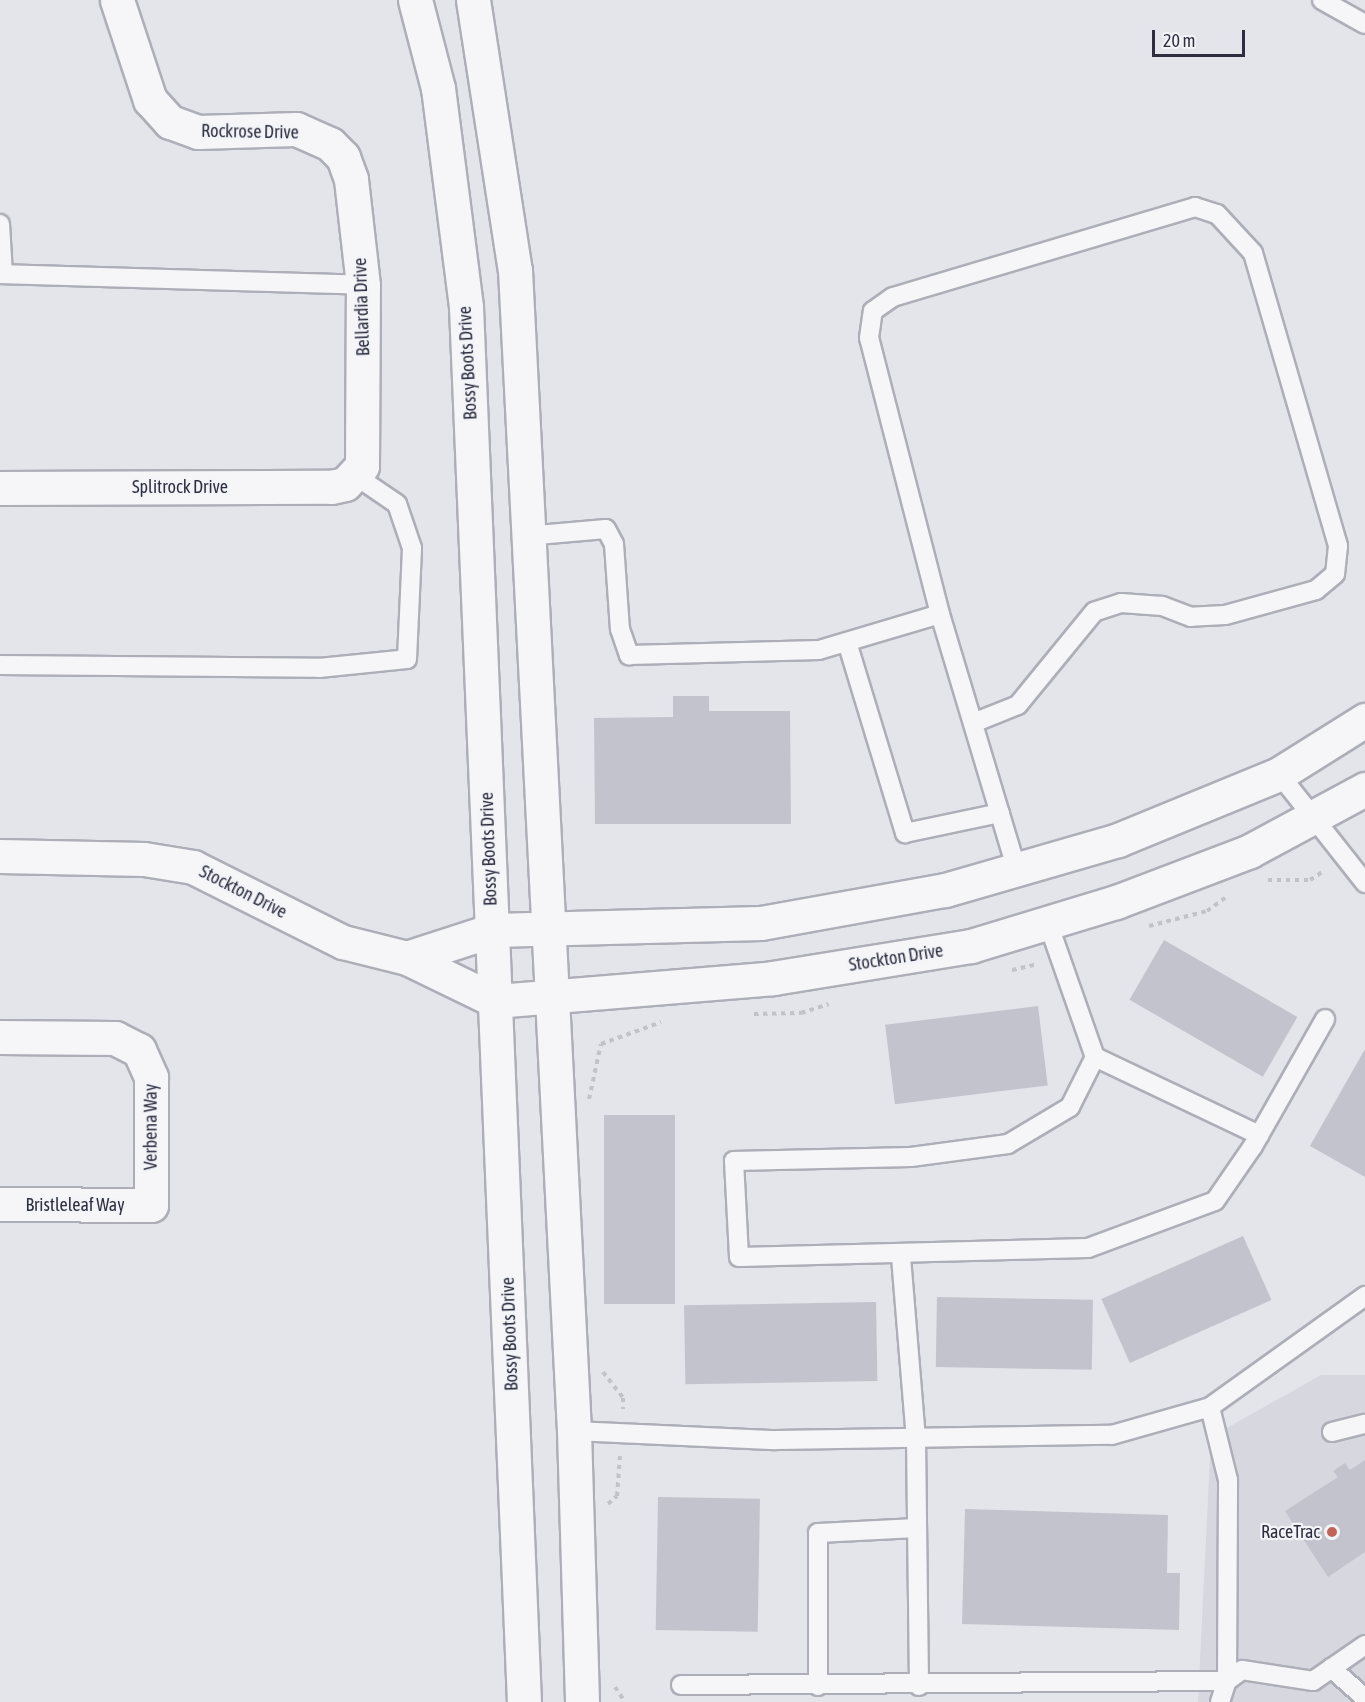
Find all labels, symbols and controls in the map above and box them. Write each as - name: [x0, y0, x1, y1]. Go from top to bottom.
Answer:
- scale bar: [1155, 18, 1248, 56]
- text: 20 m: [1163, 30, 1195, 51]
- street label: Rockrose Drive: [201, 120, 299, 144]
- street label: Bellardia Drive: [349, 257, 375, 357]
- street label: Bossy Boots Drive: [454, 306, 482, 420]
- street label: Splitrock Drive: [132, 476, 228, 498]
- street label: Bossy Boots Drive: [476, 792, 502, 906]
- street label: Stockton Drive: [196, 861, 290, 923]
- street label: Stockton Drive: [847, 940, 945, 976]
- street label: Verbena Way: [140, 1084, 162, 1170]
- street label: Bristleleaf Way: [25, 1194, 125, 1216]
- street label: Bossy Boots Drive: [497, 1277, 523, 1391]
- place label: RaceTrac: [1261, 1521, 1320, 1543]
- marker: RaceTrac: [1325, 1525, 1339, 1539]

